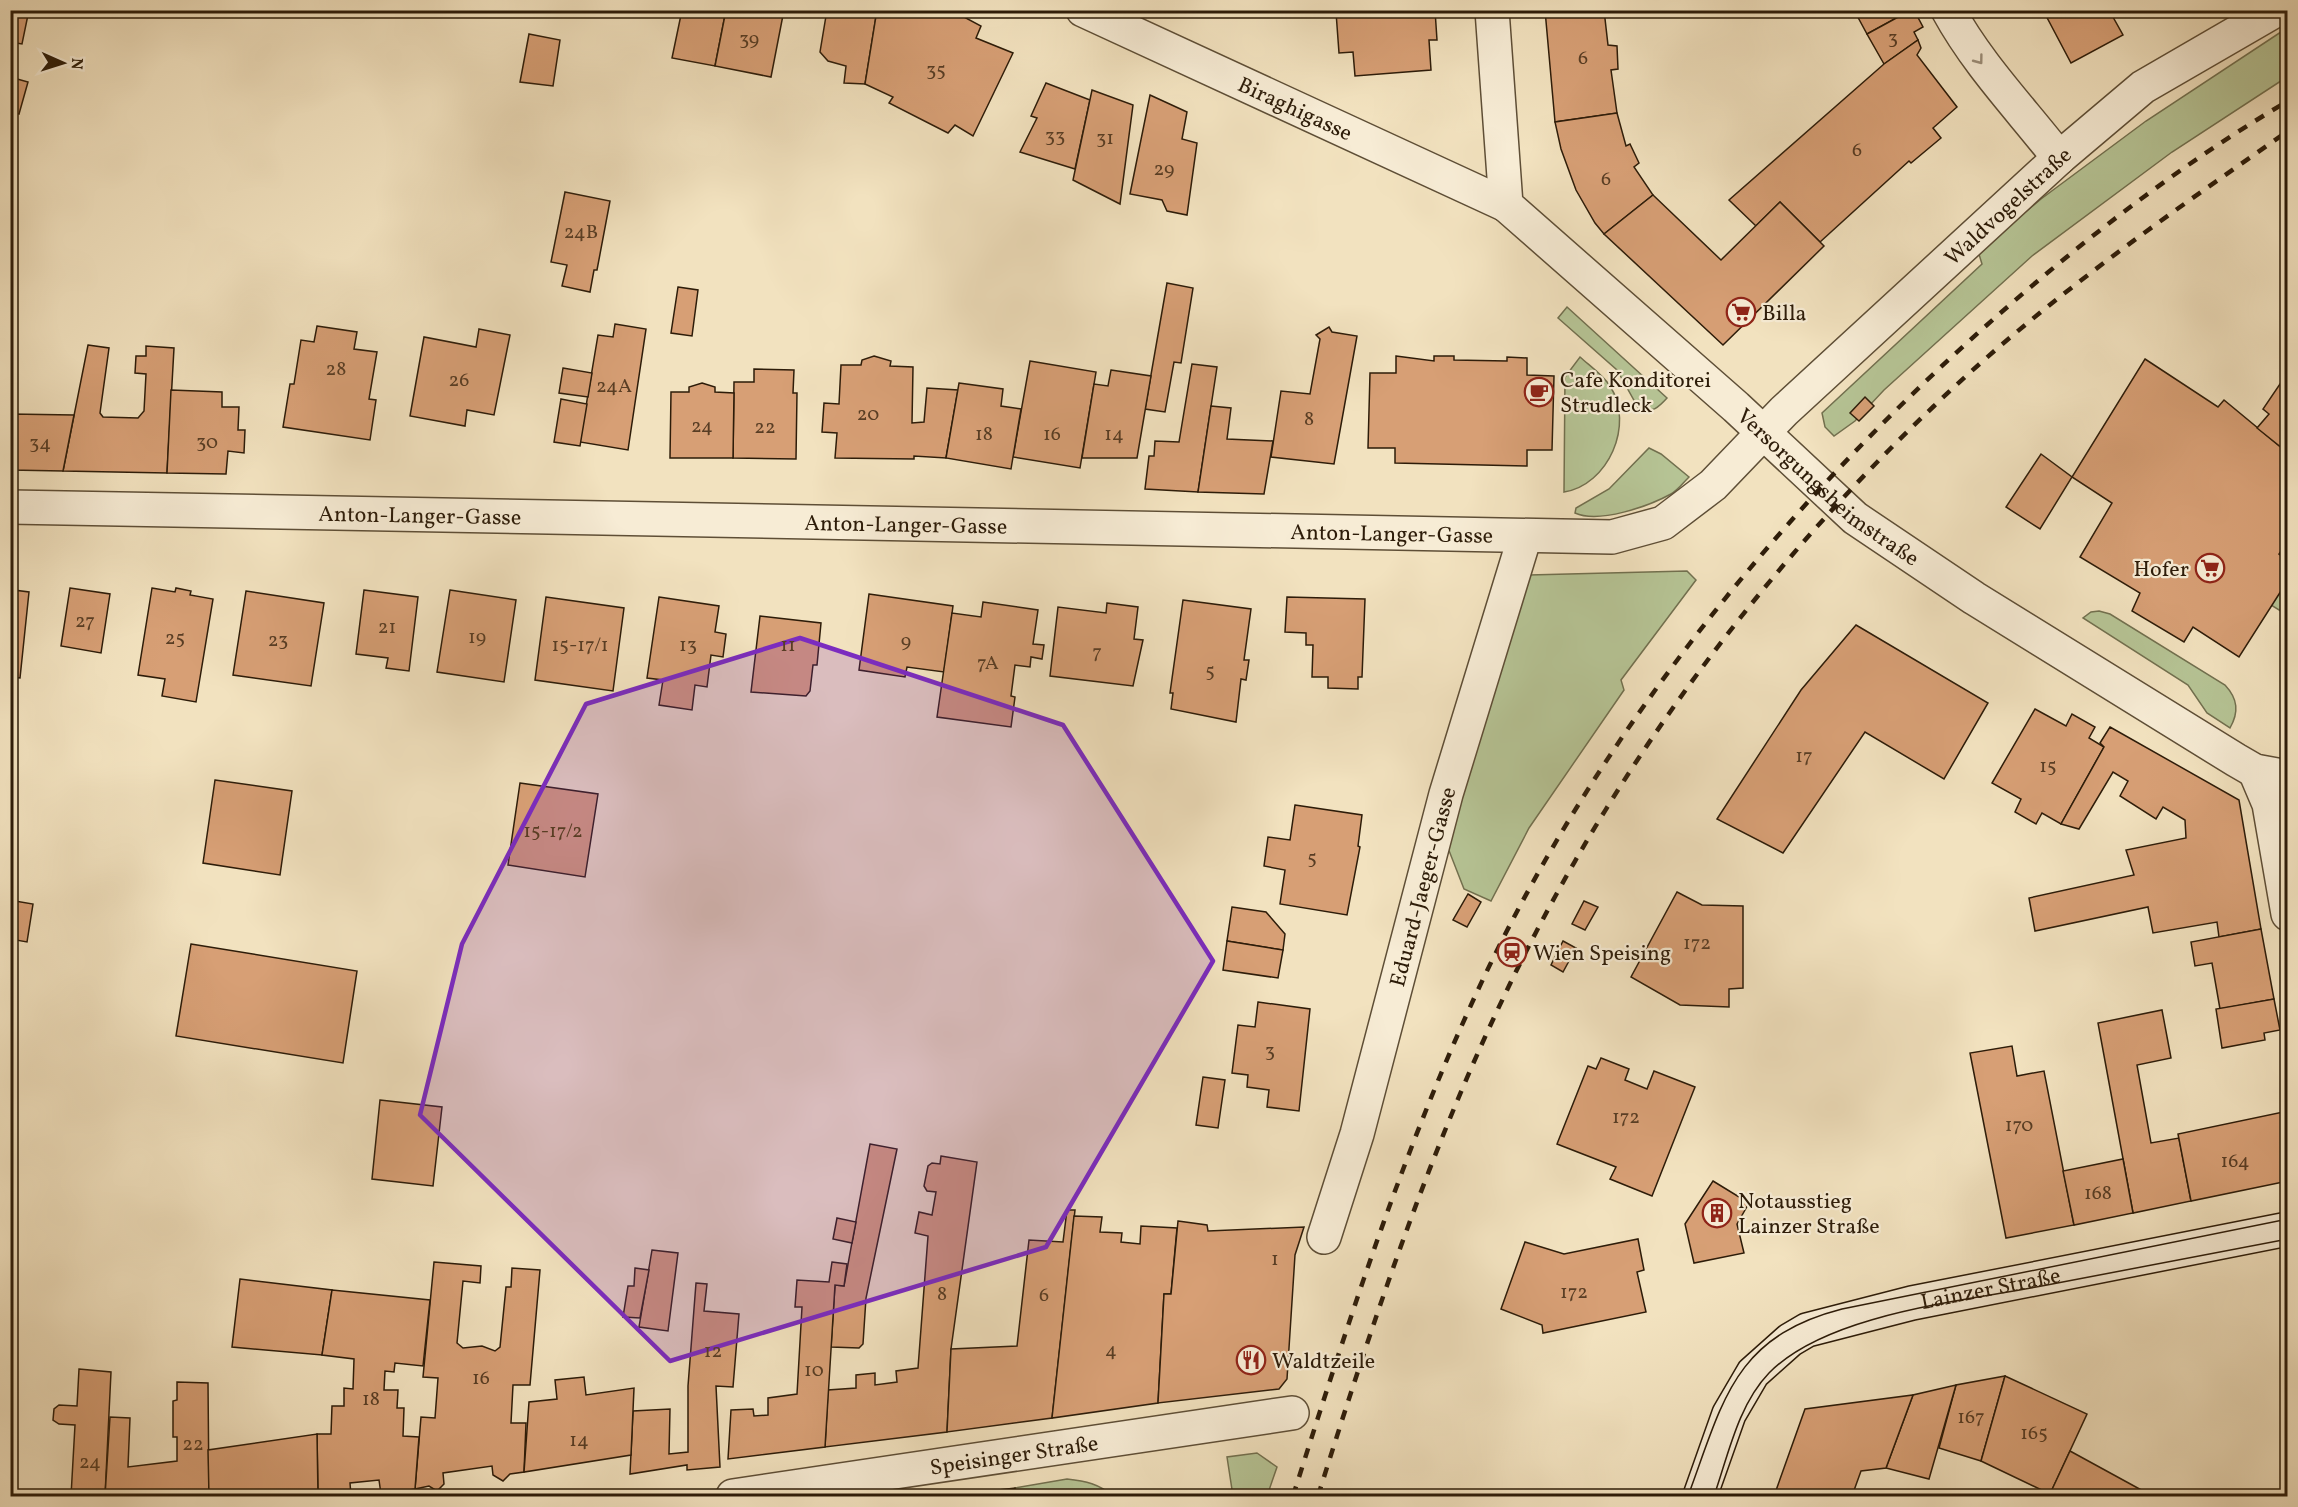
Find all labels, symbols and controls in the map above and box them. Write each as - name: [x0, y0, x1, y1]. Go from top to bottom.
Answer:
- house number: 3: [1888, 25, 1898, 53]
- house number: 39: [739, 26, 759, 54]
- north arrow: [33, 33, 93, 93]
- house number: 6: [1578, 45, 1588, 73]
- one-way arrow: [1972, 53, 1983, 64]
- text: N: [65, 57, 87, 70]
- house number: 35: [926, 57, 946, 85]
- street label: Biraghigasse: [1232, 70, 1357, 150]
- house number: 33: [1045, 123, 1065, 151]
- house number: 31: [1096, 125, 1114, 153]
- house number: 6: [1852, 137, 1862, 165]
- street label: Waldvogelstraße: [1939, 141, 2079, 274]
- house number: 29: [1154, 156, 1174, 184]
- house number: 6: [1601, 166, 1611, 194]
- house number: 24B: [564, 219, 598, 247]
- supermarket icon: Billa: [1725, 296, 1757, 328]
- place label: Billa: [1762, 299, 1806, 330]
- house number: 28: [326, 356, 346, 384]
- place label: Cafe Konditorei Strudleck: [1560, 366, 1711, 422]
- house number: 26: [449, 367, 469, 395]
- house number: 24A: [596, 373, 632, 401]
- cafe icon: Cafe Konditorei Strudleck: [1523, 376, 1555, 408]
- house number: 20: [857, 401, 879, 429]
- street label: Versorgungsheimstraße: [1729, 402, 1925, 575]
- house number: 8: [1304, 406, 1314, 434]
- house number: 24: [691, 413, 713, 441]
- house number: 22: [754, 414, 776, 442]
- house number: 18: [975, 421, 993, 449]
- house number: 16: [1043, 421, 1061, 449]
- house number: 14: [1104, 421, 1124, 449]
- house number: 30: [196, 429, 218, 457]
- house number: 34: [29, 430, 51, 458]
- street label: Anton-Langer-Gasse: [318, 500, 522, 535]
- street label: Anton-Langer-Gasse: [804, 509, 1008, 544]
- street label: Anton-Langer-Gasse: [1290, 518, 1493, 553]
- supermarket icon: Hofer: [2194, 552, 2226, 584]
- place label: Hofer: [2134, 555, 2189, 586]
- house number: 27: [75, 608, 95, 636]
- house number: 21: [378, 614, 396, 642]
- house number: 19: [468, 624, 486, 652]
- house number: 25: [165, 625, 185, 653]
- house number: 23: [268, 627, 288, 655]
- house number: 9: [901, 628, 911, 656]
- house number: 15-17/1: [552, 632, 608, 660]
- house number: 13: [679, 632, 697, 660]
- house number: 11: [780, 632, 796, 660]
- house number: 7: [1092, 639, 1102, 667]
- house number: 7A: [977, 650, 999, 678]
- house number: 5: [1205, 658, 1215, 686]
- house number: 17: [1795, 743, 1813, 771]
- house number: 15: [2039, 753, 2057, 781]
- street label: Eduard-Jaeger-Gasse: [1383, 783, 1465, 990]
- house number: 15-17/2: [523, 818, 583, 846]
- house number: 5: [1307, 845, 1317, 873]
- house number: 172: [1683, 930, 1711, 958]
- station icon: Wien Speising: [1496, 936, 1528, 968]
- place label: Wien Speising: [1533, 939, 1671, 970]
- house number: 3: [1265, 1038, 1275, 1066]
- house number: 172: [1612, 1104, 1640, 1132]
- house number: 170: [2005, 1112, 2033, 1140]
- house number: 164: [2220, 1148, 2250, 1176]
- house number: 168: [2084, 1180, 2112, 1208]
- place label: Notausstieg Lainzer Straße: [1738, 1187, 1880, 1243]
- building icon: Notausstieg Lainzer Straße: [1701, 1197, 1733, 1229]
- house number: 1: [1271, 1246, 1279, 1274]
- street label: Lainzer Straße: [1918, 1261, 2063, 1319]
- house number: 172: [1560, 1279, 1588, 1307]
- house number: 8: [937, 1281, 947, 1309]
- house number: 6: [1039, 1282, 1049, 1310]
- house number: 4: [1105, 1337, 1117, 1365]
- house number: 12: [704, 1338, 722, 1366]
- restaurant icon: Waldtzeile: [1235, 1344, 1267, 1376]
- place label: Waldtzeile: [1272, 1347, 1375, 1378]
- house number: 10: [804, 1357, 824, 1385]
- house number: 16: [472, 1365, 490, 1393]
- house number: 18: [362, 1386, 380, 1414]
- house number: 167: [1957, 1404, 1985, 1432]
- house number: 165: [2020, 1420, 2048, 1448]
- house number: 14: [569, 1427, 589, 1455]
- street label: Speisinger Straße: [928, 1429, 1101, 1485]
- house number: 22: [182, 1431, 204, 1459]
- house number: 24: [79, 1449, 101, 1477]

